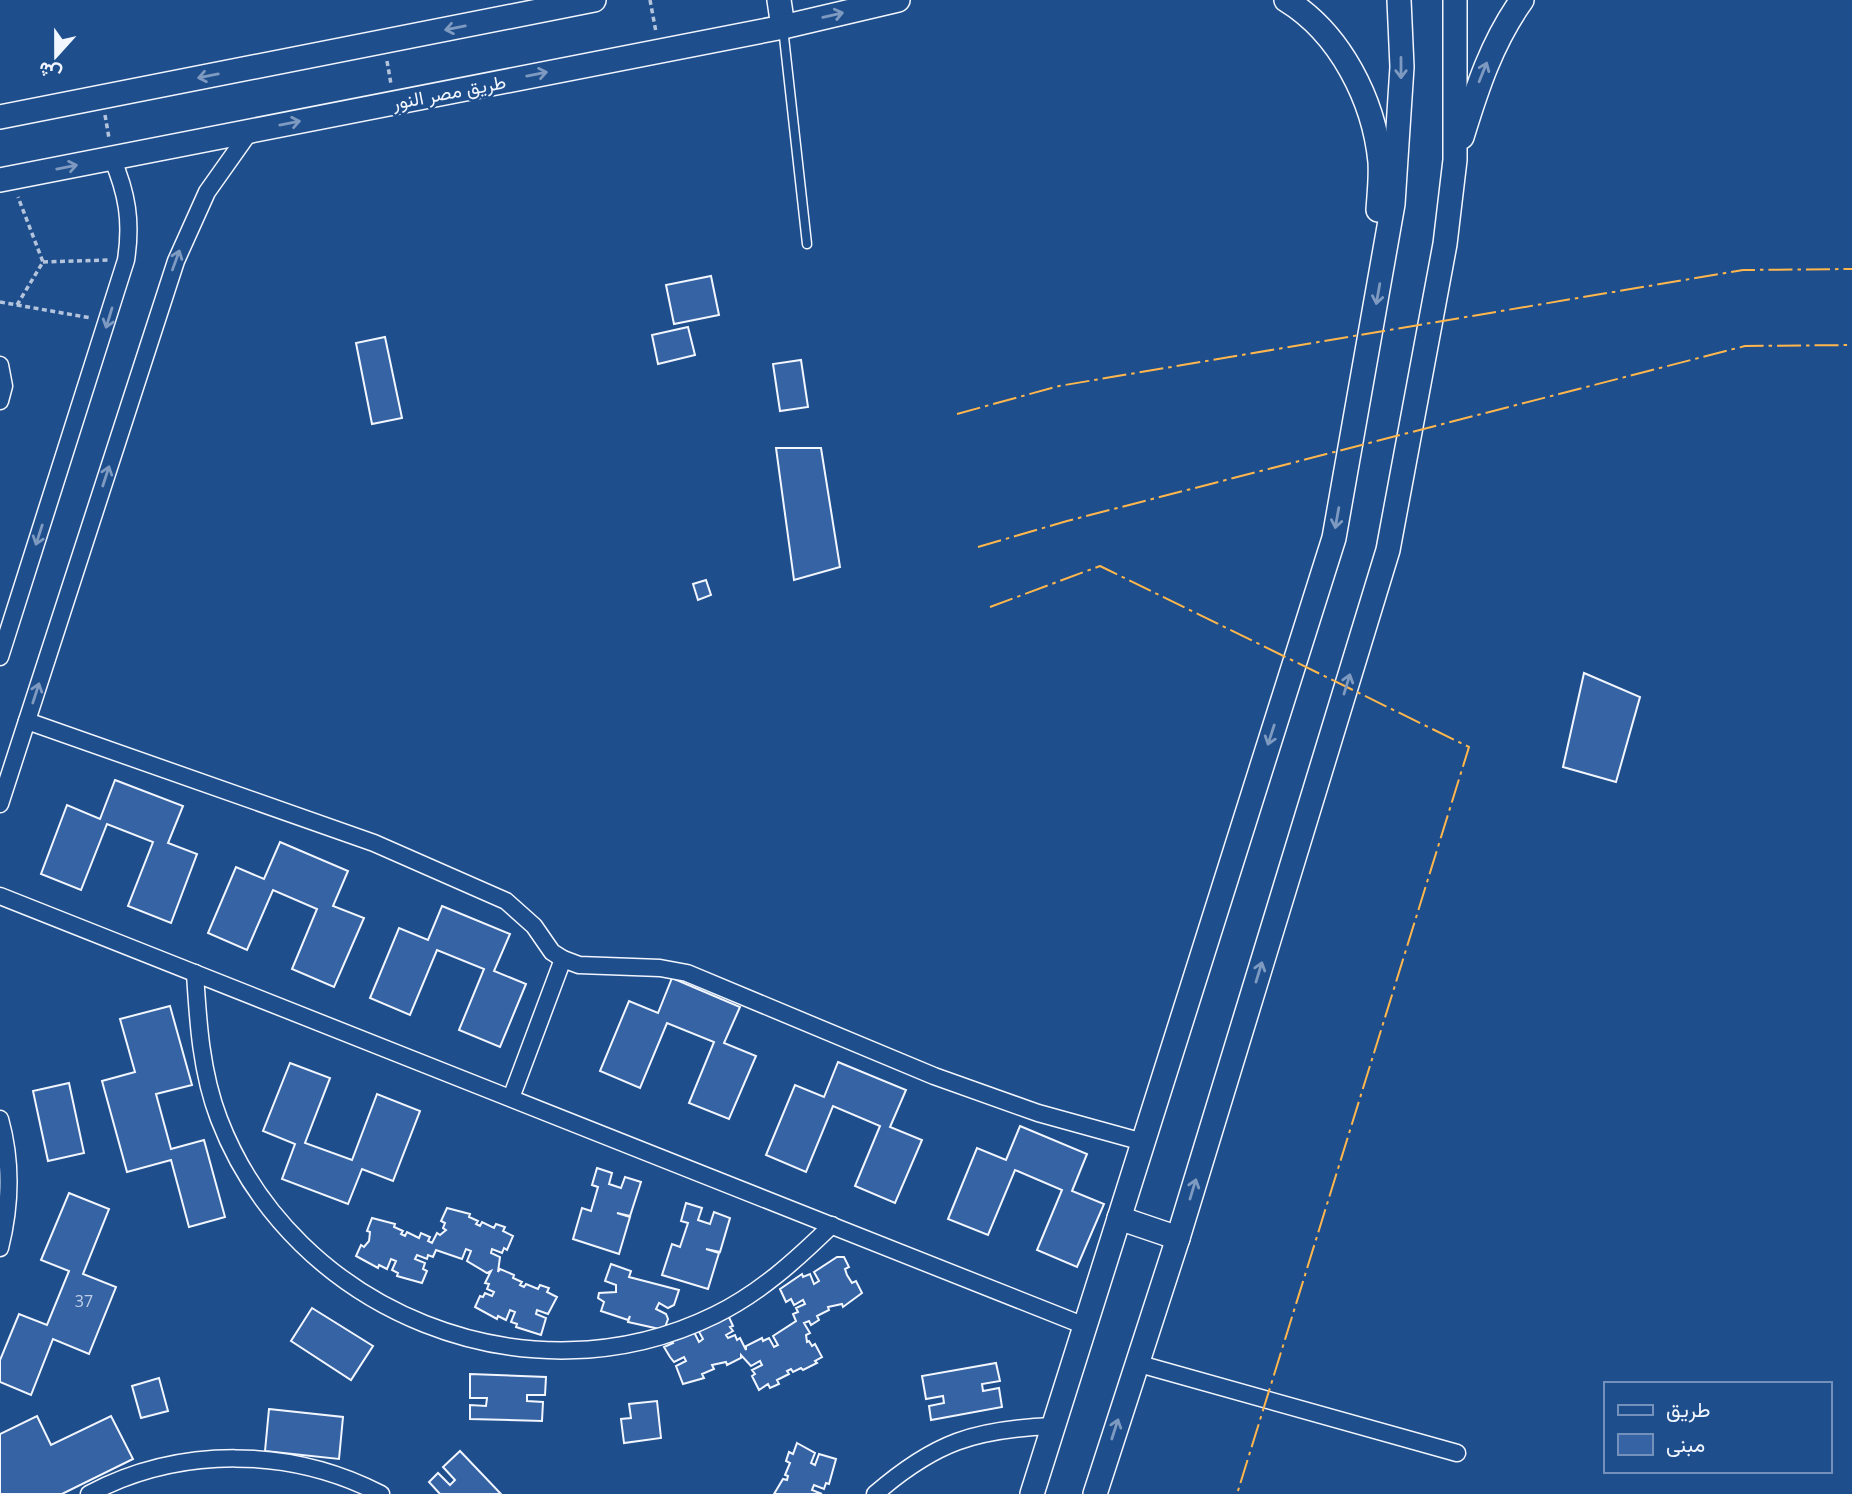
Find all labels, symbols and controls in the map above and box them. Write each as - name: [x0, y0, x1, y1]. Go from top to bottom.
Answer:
- one-way arrow: [821, 8, 843, 21]
- north arrow: [21, 21, 91, 91]
- one-way arrow: [444, 21, 467, 35]
- text: ش: [34, 56, 65, 88]
- one-way arrow: [1394, 56, 1408, 79]
- one-way arrow: [1477, 61, 1490, 83]
- one-way arrow: [526, 67, 548, 81]
- street label: طريق مصر النور: [389, 68, 508, 116]
- one-way arrow: [197, 70, 220, 84]
- one-way arrow: [278, 115, 301, 129]
- one-way arrow: [55, 159, 78, 173]
- one-way arrow: [171, 249, 184, 271]
- one-way arrow: [1370, 282, 1384, 305]
- one-way arrow: [101, 307, 114, 329]
- one-way arrow: [101, 466, 114, 488]
- one-way arrow: [1330, 506, 1343, 529]
- one-way arrow: [32, 523, 44, 545]
- one-way arrow: [1342, 673, 1355, 695]
- one-way arrow: [31, 682, 43, 704]
- one-way arrow: [1264, 724, 1277, 746]
- one-way arrow: [1254, 961, 1267, 983]
- one-way arrow: [1187, 1178, 1200, 1200]
- house number: 37: [75, 1290, 93, 1312]
- legend: [1604, 1382, 1831, 1473]
- text: طريق: [1666, 1395, 1711, 1423]
- one-way arrow: [1110, 1418, 1123, 1440]
- text: مبنى: [1666, 1430, 1705, 1458]

